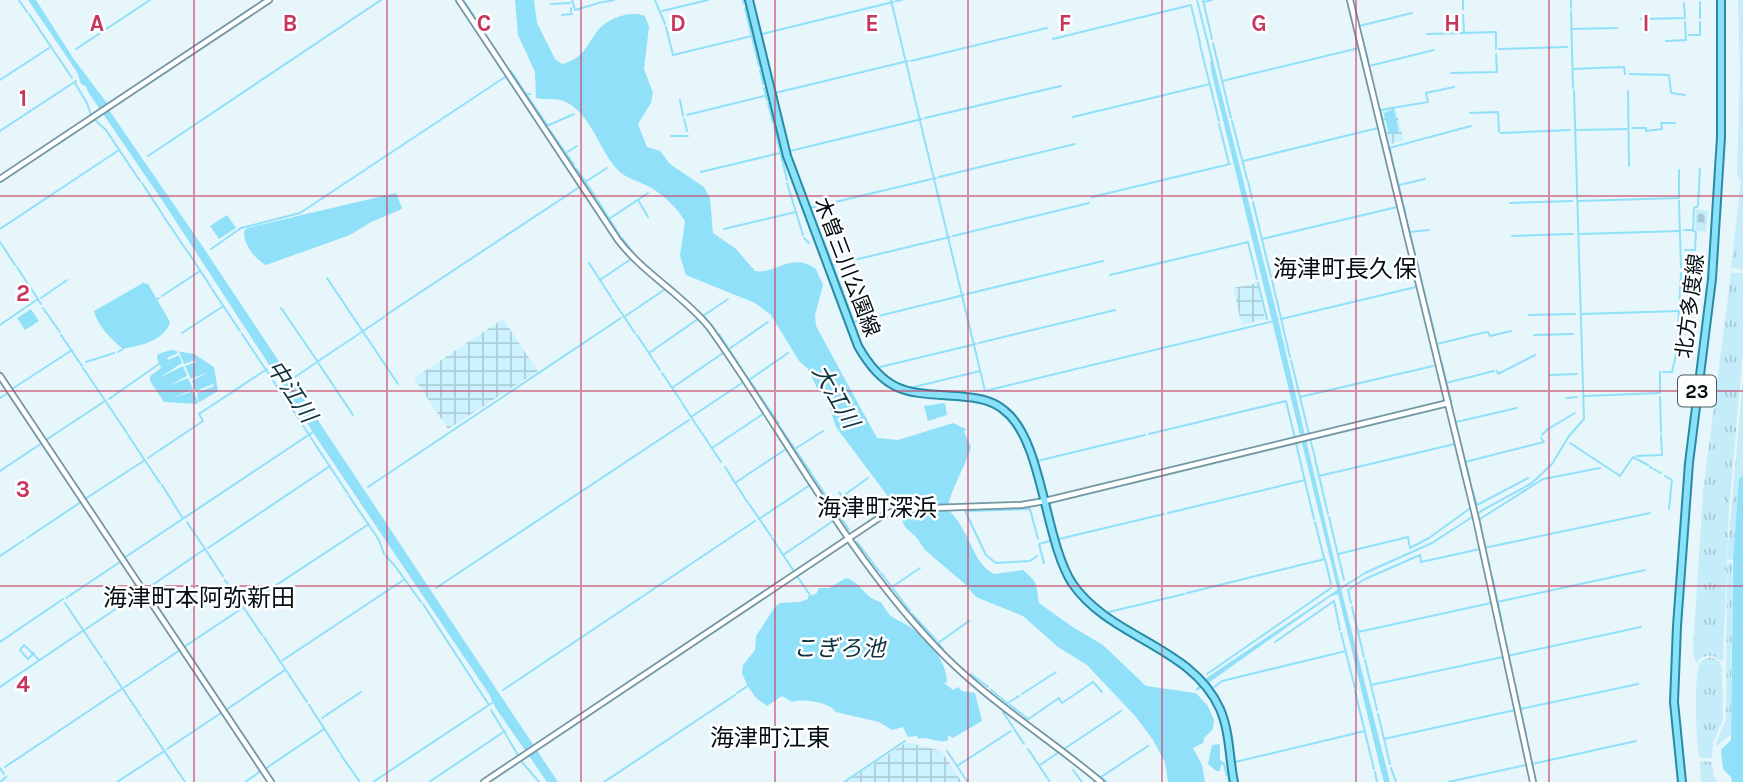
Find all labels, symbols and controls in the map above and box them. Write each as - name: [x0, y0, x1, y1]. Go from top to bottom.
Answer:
- text: A: [90, 10, 104, 37]
- text: B: [283, 10, 297, 37]
- text: C: [477, 10, 491, 37]
- text: D: [670, 10, 686, 37]
- text: E: [865, 10, 879, 37]
- text: F: [1059, 10, 1071, 37]
- text: G: [1251, 10, 1267, 37]
- text: H: [1444, 10, 1460, 37]
- text: I: [1642, 10, 1650, 37]
- text: 1: [19, 85, 27, 112]
- street label: 木曽三川公園線: [809, 194, 885, 340]
- street label: 北方多度線: [1672, 252, 1708, 360]
- district label: 海津町長久保: [1273, 255, 1417, 283]
- text: 2: [16, 280, 30, 307]
- water label: 中江川: [261, 355, 324, 430]
- water label: 大江川: [807, 360, 866, 435]
- road number: 23: [1678, 376, 1716, 406]
- text: 3: [16, 476, 30, 503]
- district label: 海津町深浜: [817, 494, 937, 522]
- district label: 海津町本阿弥新田: [103, 584, 295, 612]
- water label: こぎろ池: [793, 635, 887, 662]
- text: 4: [16, 671, 30, 698]
- district label: 海津町江東: [710, 724, 830, 752]

